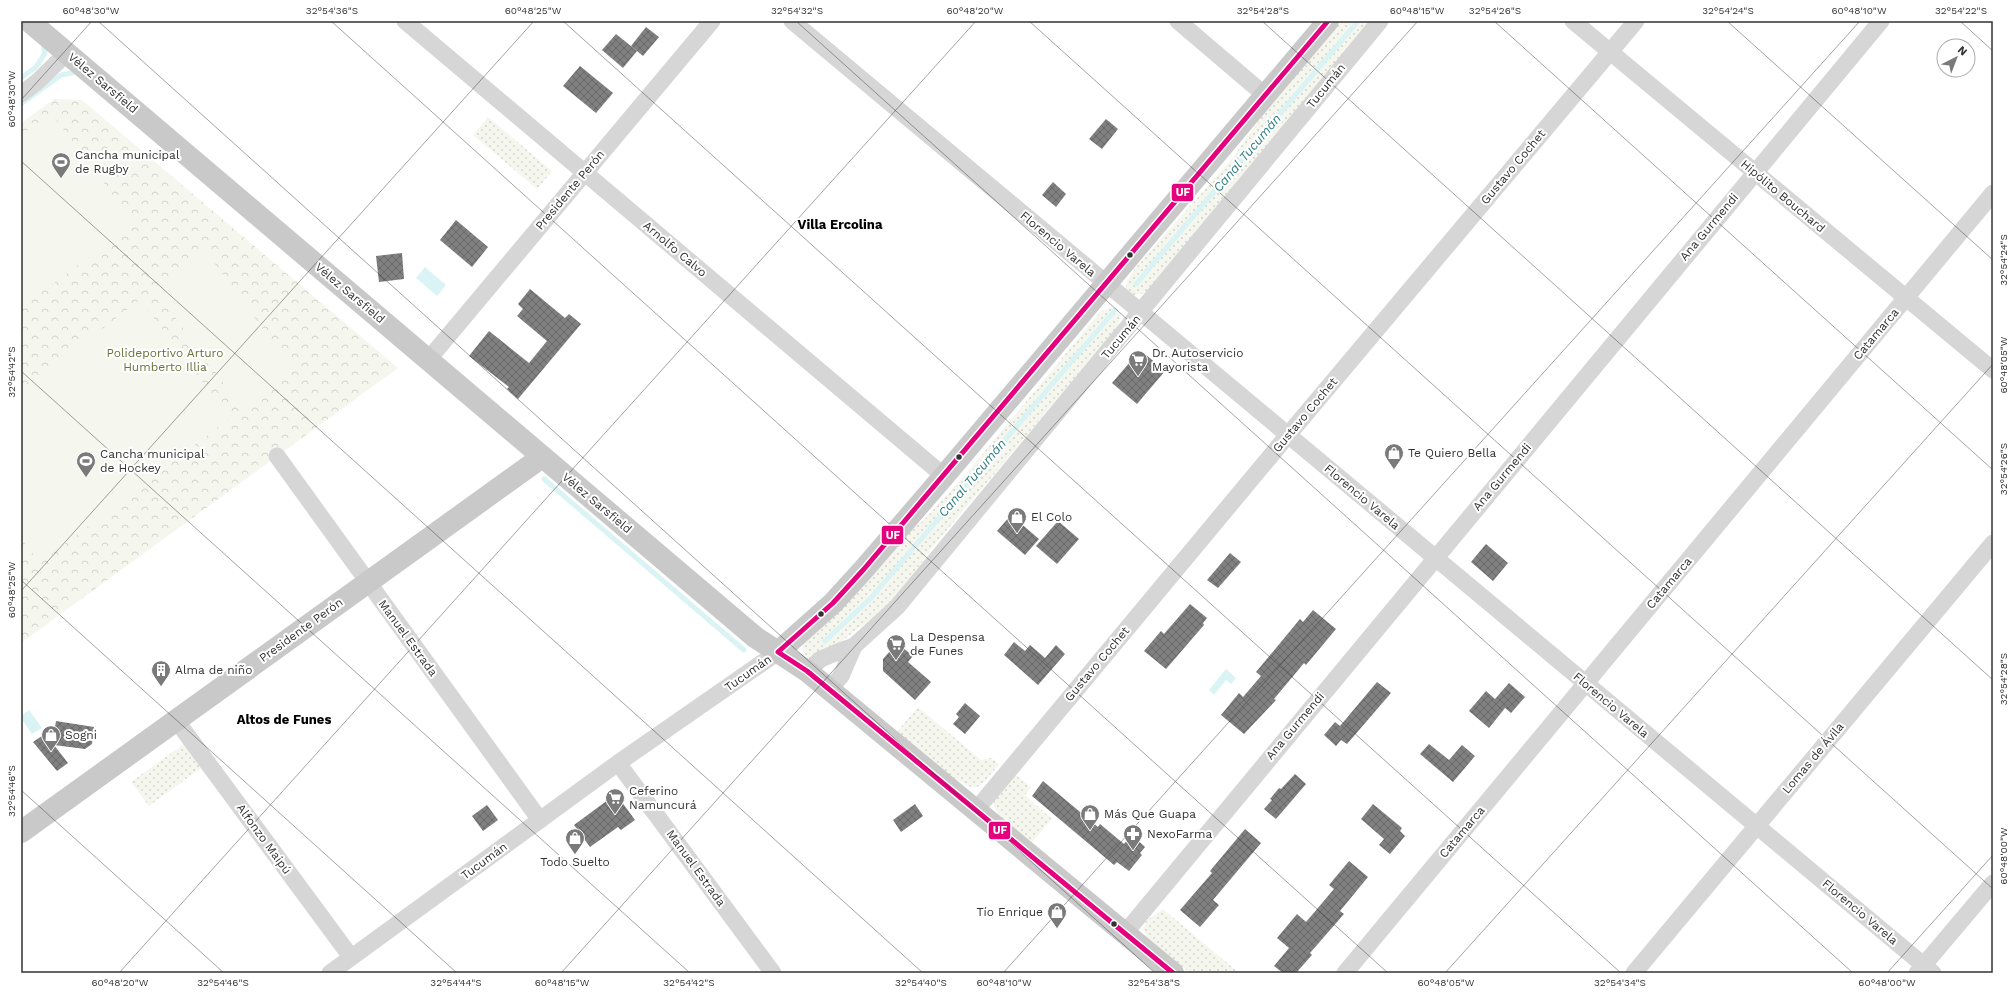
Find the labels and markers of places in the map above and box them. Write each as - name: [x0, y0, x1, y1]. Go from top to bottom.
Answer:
- place label: Cancha municipal de Rugby: [75, 148, 180, 176]
- sports icon: Cancha municipal de Rugby: [50, 151, 72, 179]
- unlabelled marker: [1125, 250, 1135, 260]
- place label: Dr. Autoservicio Mayorista: [1152, 346, 1243, 374]
- supermarket icon: Dr. Autoservicio Mayorista: [1127, 349, 1149, 377]
- shop icon: Te Quiero Bella: [1383, 442, 1405, 470]
- place label: Te Quiero Bella: [1408, 446, 1497, 460]
- place label: Cancha municipal de Hockey: [100, 447, 205, 475]
- sports icon: Cancha municipal de Hockey: [75, 450, 97, 478]
- unlabelled marker: [954, 452, 964, 462]
- shop icon: El Colo: [1006, 506, 1028, 534]
- place label: El Colo: [1031, 510, 1072, 524]
- unlabelled marker: [816, 609, 826, 619]
- place label: La Despensa de Funes: [910, 630, 985, 658]
- supermarket icon: La Despensa de Funes: [885, 633, 907, 661]
- building icon: Alma de niño: [150, 659, 172, 687]
- place label: Alma de niño: [175, 663, 252, 677]
- shop icon: Sogni: [40, 724, 62, 752]
- place label: Sogni: [65, 728, 97, 742]
- place label: Ceferino Namuncurá: [629, 784, 697, 812]
- supermarket icon: Ceferino Namuncurá: [604, 787, 626, 815]
- shop icon: Más Que Guapa: [1079, 803, 1101, 831]
- place label: Más Que Guapa: [1104, 807, 1196, 821]
- pharmacy icon: NexoFarma: [1122, 823, 1144, 851]
- shop icon: Todo Suelto: [564, 827, 586, 855]
- place label: NexoFarma: [1147, 827, 1212, 841]
- place label: Todo Suelto: [540, 855, 610, 869]
- shop icon: Tío Enrique: [1046, 901, 1068, 929]
- place label: Tío Enrique: [977, 905, 1043, 919]
- unlabelled marker: [1109, 919, 1119, 929]

